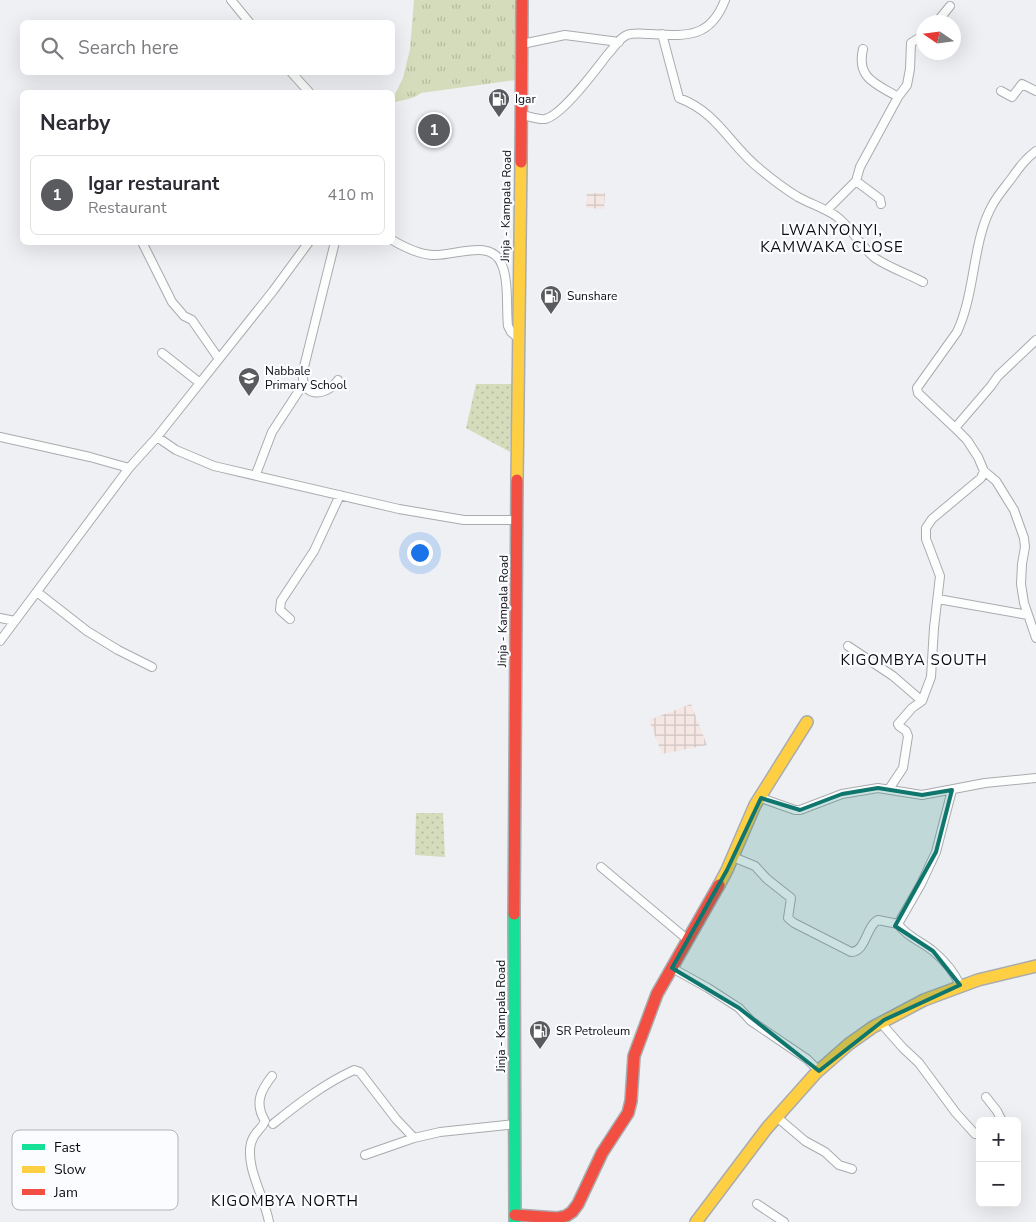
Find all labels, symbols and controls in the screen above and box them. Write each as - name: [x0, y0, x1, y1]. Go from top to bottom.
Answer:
- north arrow: [916, 15, 961, 60]
- search box: [20, 20, 395, 75]
- icon: search: [38, 34, 66, 62]
- text: Search here: [78, 35, 179, 61]
- fuel station icon: Igar: [487, 87, 511, 118]
- place label: Igar: [515, 91, 536, 107]
- text: Nearby: [40, 109, 110, 137]
- pin: 1: [418, 111, 450, 149]
- street label: Jinja - Kampala Road: [497, 150, 515, 263]
- text: Igar restaurant: [88, 171, 219, 197]
- text: 1: [52, 184, 62, 206]
- text: 410 m: [327, 184, 374, 206]
- text: Restaurant: [88, 197, 167, 219]
- district label: LWANYONYI, KAMWAKA CLOSE: [760, 220, 904, 257]
- fuel station icon: Sunshare: [539, 284, 563, 315]
- place label: Sunshare: [567, 288, 617, 304]
- place label: Nabbale Primary School: [265, 363, 347, 393]
- school or university icon: Nabbale Primary School: [237, 366, 261, 397]
- your location: [407, 540, 433, 566]
- street label: Jinja - Kampala Road: [494, 555, 512, 668]
- district label: KIGOMBYA SOUTH: [840, 650, 988, 670]
- street label: Jinja - Kampala Road: [493, 960, 509, 1073]
- fuel station icon: SR Petroleum: [528, 1019, 552, 1050]
- place label: SR Petroleum: [556, 1023, 630, 1039]
- map controls: [976, 1117, 1021, 1207]
- button: +: [976, 1117, 1021, 1162]
- legend: [12, 1130, 178, 1210]
- text: Fast: [54, 1138, 80, 1157]
- text: Slow: [54, 1160, 86, 1179]
- button: −: [976, 1162, 1021, 1207]
- text: Jam: [53, 1183, 78, 1202]
- district label: KIGOMBYA NORTH: [211, 1191, 359, 1211]

